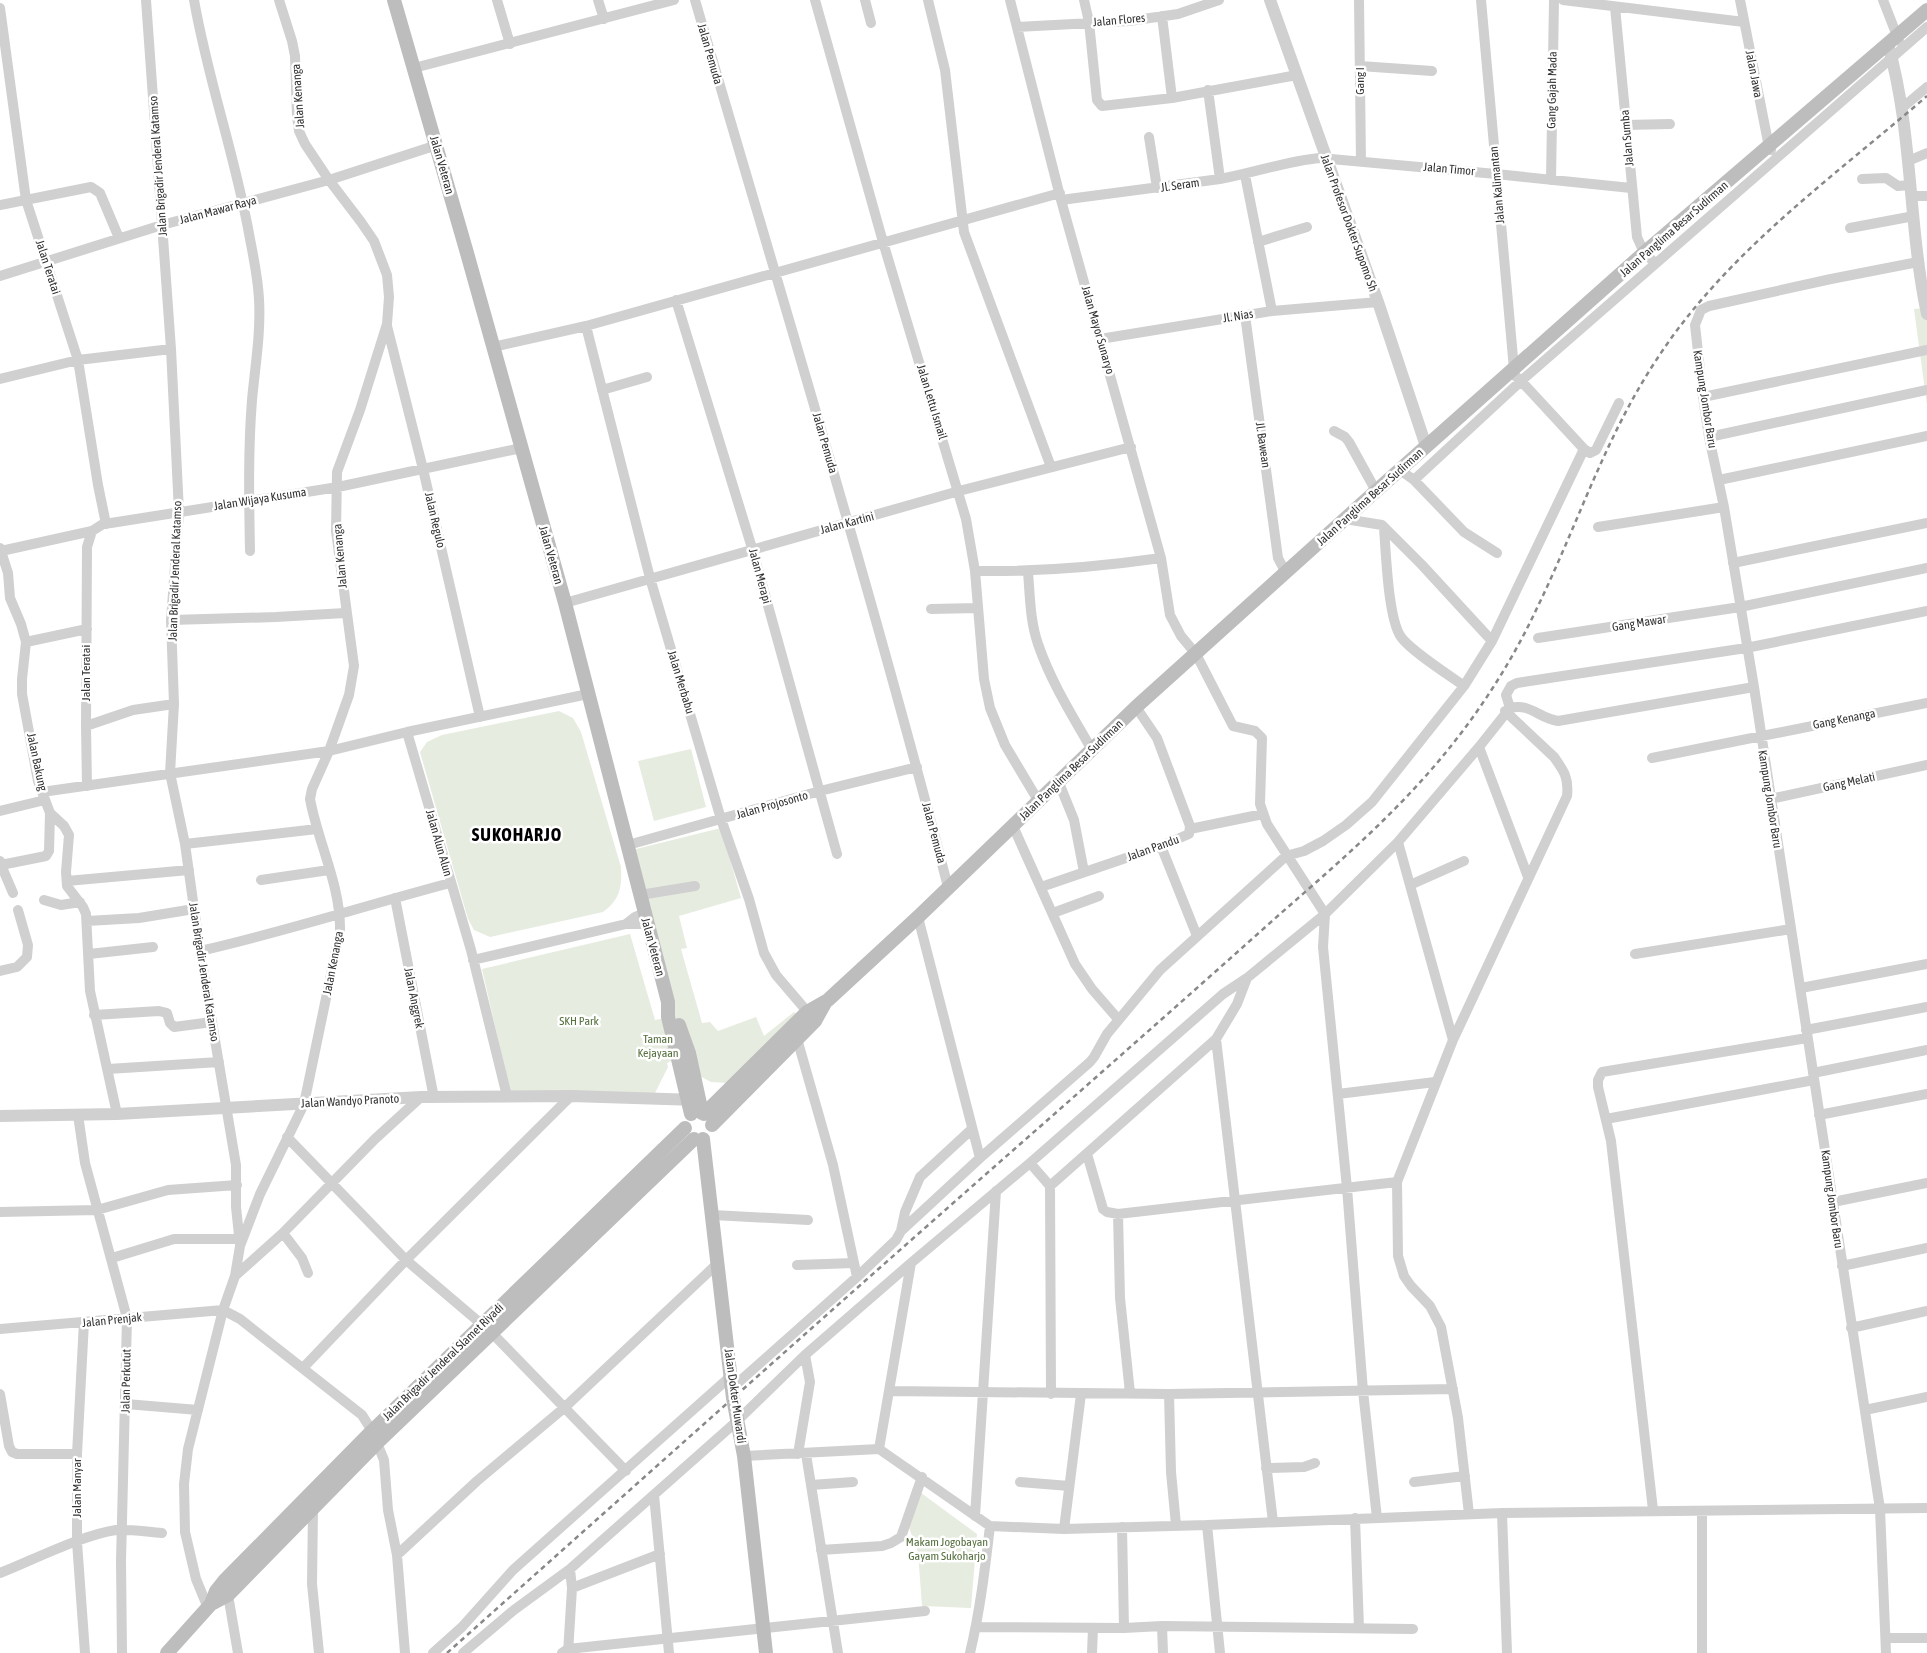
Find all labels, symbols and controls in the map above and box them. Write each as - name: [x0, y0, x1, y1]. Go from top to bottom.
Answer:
- street label: Jalan Flores: [1092, 11, 1146, 29]
- street label: Jalan Pemuda: [695, 22, 725, 86]
- street label: Jalan Jawa: [1743, 49, 1765, 99]
- street label: Gang Gajah Mada: [1544, 51, 1560, 129]
- street label: Jalan Kenanga: [289, 63, 307, 129]
- street label: Gang I: [1353, 67, 1367, 95]
- street label: Jalan Brigadir Jenderal Katamso: [146, 95, 170, 237]
- street label: Jalan Sumba: [1618, 109, 1636, 167]
- street label: Jalan Veteran: [427, 134, 457, 196]
- street label: Jalan Kalimantan: [1487, 146, 1507, 224]
- street label: Jalan Profesor Dokter Supomo Sh: [1318, 152, 1380, 294]
- street label: Jalan Timor: [1423, 160, 1476, 178]
- street label: Jl. Seram: [1160, 175, 1200, 195]
- street label: Jalan Panglima Besar Sudirman: [1617, 178, 1731, 280]
- street label: Jalan Mawar Raya: [178, 193, 258, 227]
- street label: Jalan Teratai: [33, 238, 63, 296]
- street label: Jalan Mayor Sunaryo: [1079, 284, 1117, 376]
- street label: Jl. Nias: [1222, 307, 1254, 325]
- street label: Kampung Jombor Baru: [1690, 349, 1720, 449]
- street label: Jalan Lettu Ismail: [914, 363, 950, 442]
- street label: Jalan Pemuda: [810, 411, 840, 475]
- street label: Jl. Bawean: [1253, 421, 1273, 469]
- street label: Jalan Panglima Besar Sudirman: [1314, 445, 1426, 549]
- street label: Jalan Wijaya Kusuma: [213, 485, 307, 513]
- street label: Jalan Regulo: [422, 491, 448, 550]
- street label: Jalan Brigadir Jenderal Katamso: [166, 500, 184, 641]
- street label: Jalan Kartini: [819, 509, 875, 537]
- street label: Jalan Kenanga: [330, 523, 350, 589]
- street label: Jalan Veteran: [536, 524, 566, 586]
- street label: Jalan Merapi: [746, 547, 774, 605]
- street label: Gang Mawar: [1611, 612, 1667, 634]
- street label: Jalan Teratai: [79, 645, 93, 701]
- street label: Jalan Merbabu: [665, 649, 697, 716]
- street label: Gang Kenanga: [1812, 706, 1876, 732]
- street label: Jalan Panglima Besar Sudirman: [1016, 717, 1126, 823]
- street label: Jalan Bakung: [24, 732, 50, 793]
- street label: Kampung Jombor Baru: [1755, 749, 1785, 849]
- street label: Gang Melati: [1822, 770, 1876, 794]
- street label: Jalan Projosonto: [735, 788, 810, 822]
- street label: Jalan Pemuda: [919, 801, 949, 865]
- street label: Jalan Alun Alun: [423, 808, 455, 878]
- district label: SUKOHARJO: [472, 824, 562, 845]
- street label: Jalan Pandu: [1125, 832, 1181, 864]
- street label: Jalan Brigadir Jenderal Katamso: [186, 902, 222, 1043]
- street label: Jalan Veteran: [638, 916, 668, 978]
- street label: Jalan Kenanga: [320, 930, 346, 996]
- street label: Jalan Anggrek: [401, 966, 427, 1030]
- park label: SKH Park: [559, 1014, 600, 1028]
- park label: Taman Kejayaan: [637, 1032, 679, 1060]
- street label: Jalan Wandyo Pranoto: [301, 1091, 400, 1111]
- street label: Kampung Jombor Baru: [1818, 1149, 1846, 1249]
- street label: Jalan Brigadir Jenderal Slamet Riyadi: [380, 1301, 506, 1423]
- street label: Jalan Prenjak: [81, 1310, 143, 1330]
- street label: Jalan Perkutut: [118, 1348, 134, 1413]
- street label: Jalan Dokter Muwardi: [721, 1348, 749, 1444]
- street label: Jalan Manyar: [70, 1458, 84, 1518]
- park label: Makam Jogobayan Gayam Sukoharjo: [906, 1535, 988, 1563]

